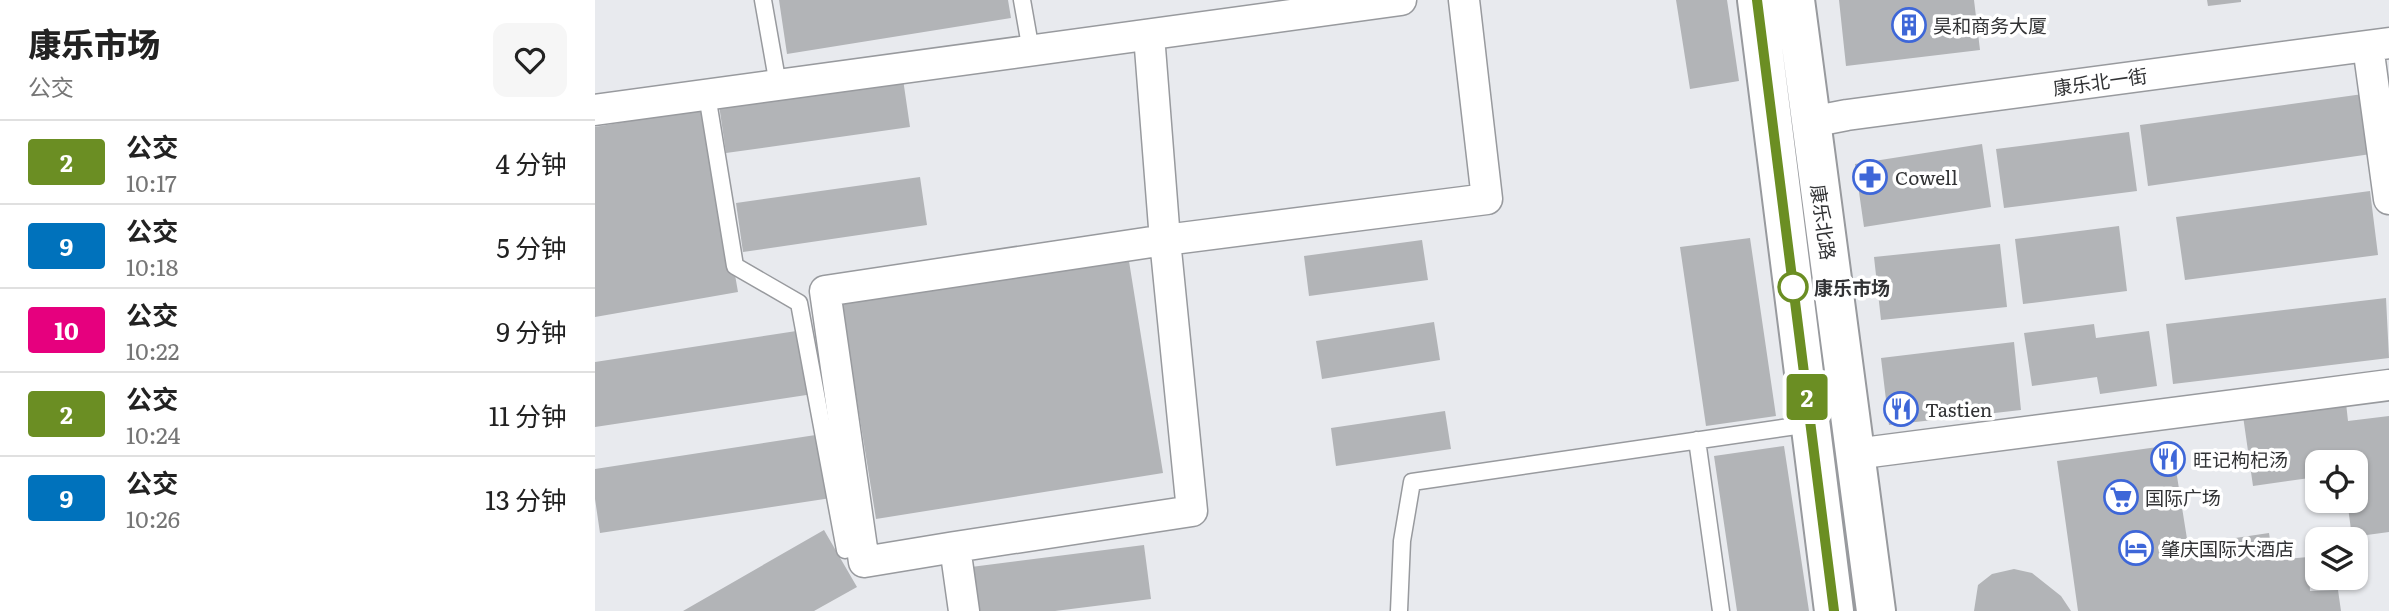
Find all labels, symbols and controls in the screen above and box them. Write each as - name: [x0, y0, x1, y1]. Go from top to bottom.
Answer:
- building icon: 昊和商务大厦: [1890, 6, 1928, 44]
- place label: 昊和商务大厦: [1933, 11, 2047, 39]
- text: 康乐市场: [28, 18, 160, 67]
- button: heart: [493, 23, 567, 97]
- street label: 康乐北一街: [2051, 61, 2149, 101]
- text: 公交: [28, 69, 74, 103]
- text: 公交: [126, 126, 178, 165]
- text: 4 分钟: [495, 143, 567, 182]
- text: 2: [60, 144, 73, 179]
- pharmacy icon: Cowell: [1851, 158, 1889, 196]
- place label: Cowell: [1895, 163, 1958, 191]
- text: 10:17: [126, 165, 177, 199]
- street label: 康乐北路: [1805, 182, 1843, 262]
- text: 公交: [126, 210, 178, 249]
- text: 5 分钟: [497, 227, 567, 266]
- text: 9: [60, 228, 73, 263]
- text: 10:18: [126, 249, 178, 283]
- marker: 康乐市场: [1778, 272, 1808, 302]
- place label: 康乐市场: [1814, 273, 1890, 301]
- text: 公交: [126, 294, 178, 333]
- text: 9 分钟: [496, 311, 567, 350]
- text: 10: [54, 312, 79, 347]
- text: 10:22: [126, 333, 179, 367]
- line badge: 2: [1784, 374, 1830, 420]
- text: 公交: [126, 378, 178, 417]
- text: 2: [1801, 379, 1813, 414]
- restaurant icon: Tastien: [1882, 390, 1920, 428]
- text: 11 分钟: [489, 395, 567, 434]
- place label: Tastien: [1925, 395, 1992, 423]
- text: 2: [60, 396, 73, 431]
- text: 10:24: [126, 417, 180, 451]
- restaurant icon: 旺记枸杞汤: [2149, 440, 2187, 478]
- place label: 旺记枸杞汤: [2193, 445, 2288, 473]
- map controls: [2305, 450, 2368, 590]
- button: locate: [2305, 450, 2368, 513]
- text: 公交: [126, 462, 178, 501]
- supermarket icon: 国际广场: [2102, 478, 2140, 516]
- text: 13 分钟: [485, 479, 567, 518]
- text: 9: [60, 480, 73, 515]
- place label: 国际广场: [2145, 483, 2221, 511]
- text: 10:26: [126, 501, 180, 535]
- button: layers: [2305, 527, 2368, 590]
- hotel icon: 肇庆国际大酒店: [2117, 529, 2155, 567]
- place label: 肇庆国际大酒店: [2161, 534, 2294, 562]

